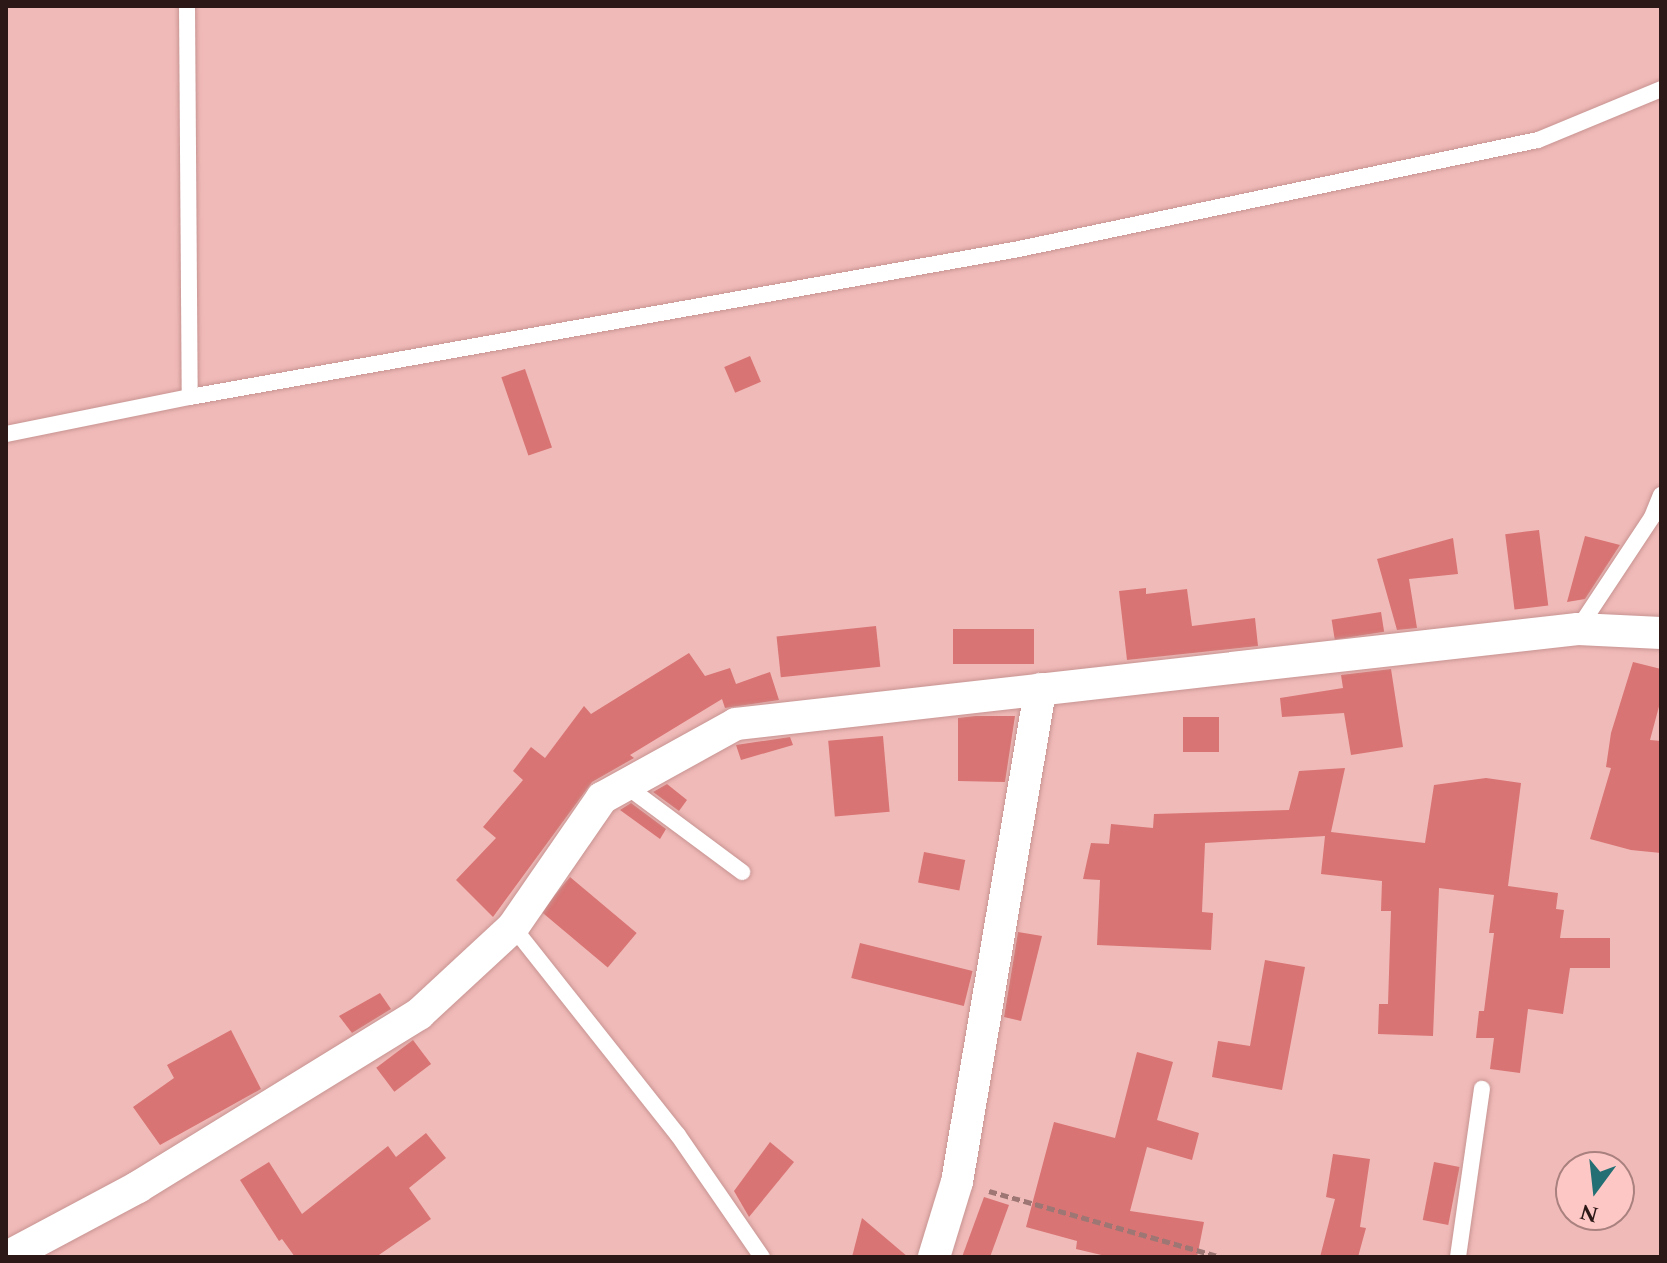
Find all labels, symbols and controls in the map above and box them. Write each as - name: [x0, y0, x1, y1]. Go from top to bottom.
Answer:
- north arrow: [1555, 1151, 1635, 1231]
- text: N: [1576, 1194, 1602, 1231]

